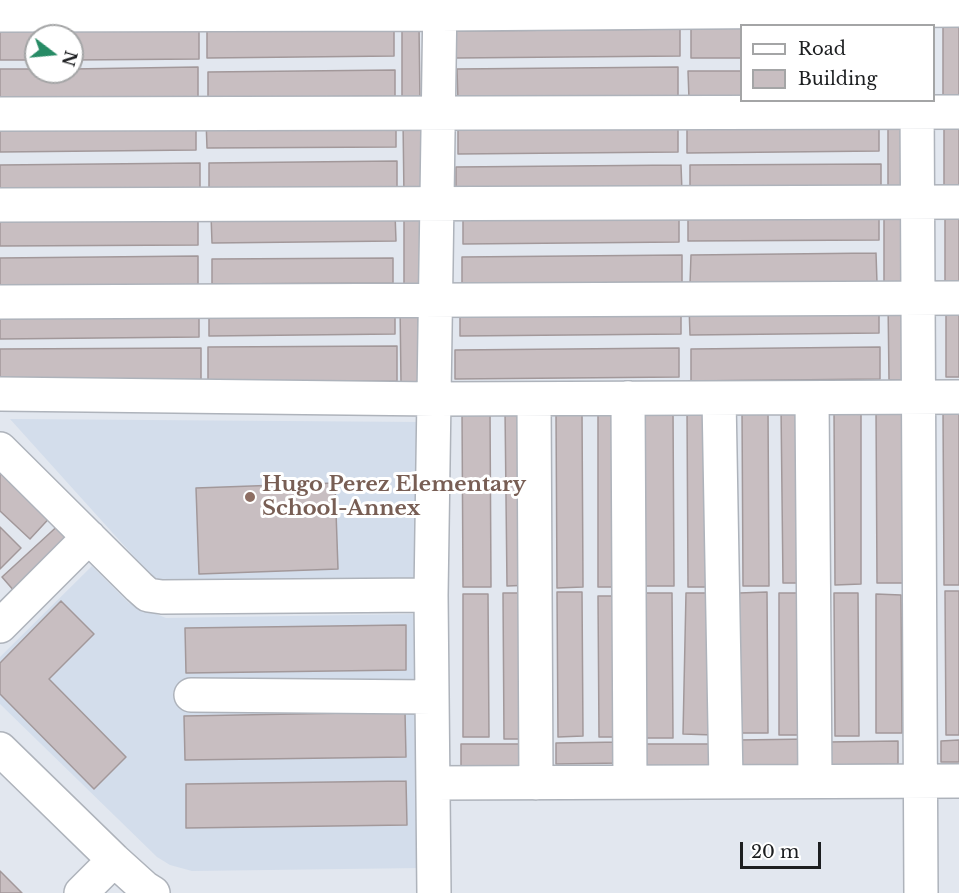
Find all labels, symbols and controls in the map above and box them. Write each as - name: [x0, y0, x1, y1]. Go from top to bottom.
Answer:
- north arrow: [24, 24, 84, 84]
- legend: [740, 24, 935, 102]
- text: Road: [798, 38, 846, 60]
- text: N: [58, 48, 81, 68]
- text: Building: [798, 68, 877, 90]
- place label: Hugo Perez Elementary School-Annex: [262, 472, 526, 522]
- marker: Hugo Perez Elementary School-Annex: [243, 490, 257, 504]
- scale bar: [743, 830, 824, 868]
- text: 20 m: [751, 841, 799, 863]

